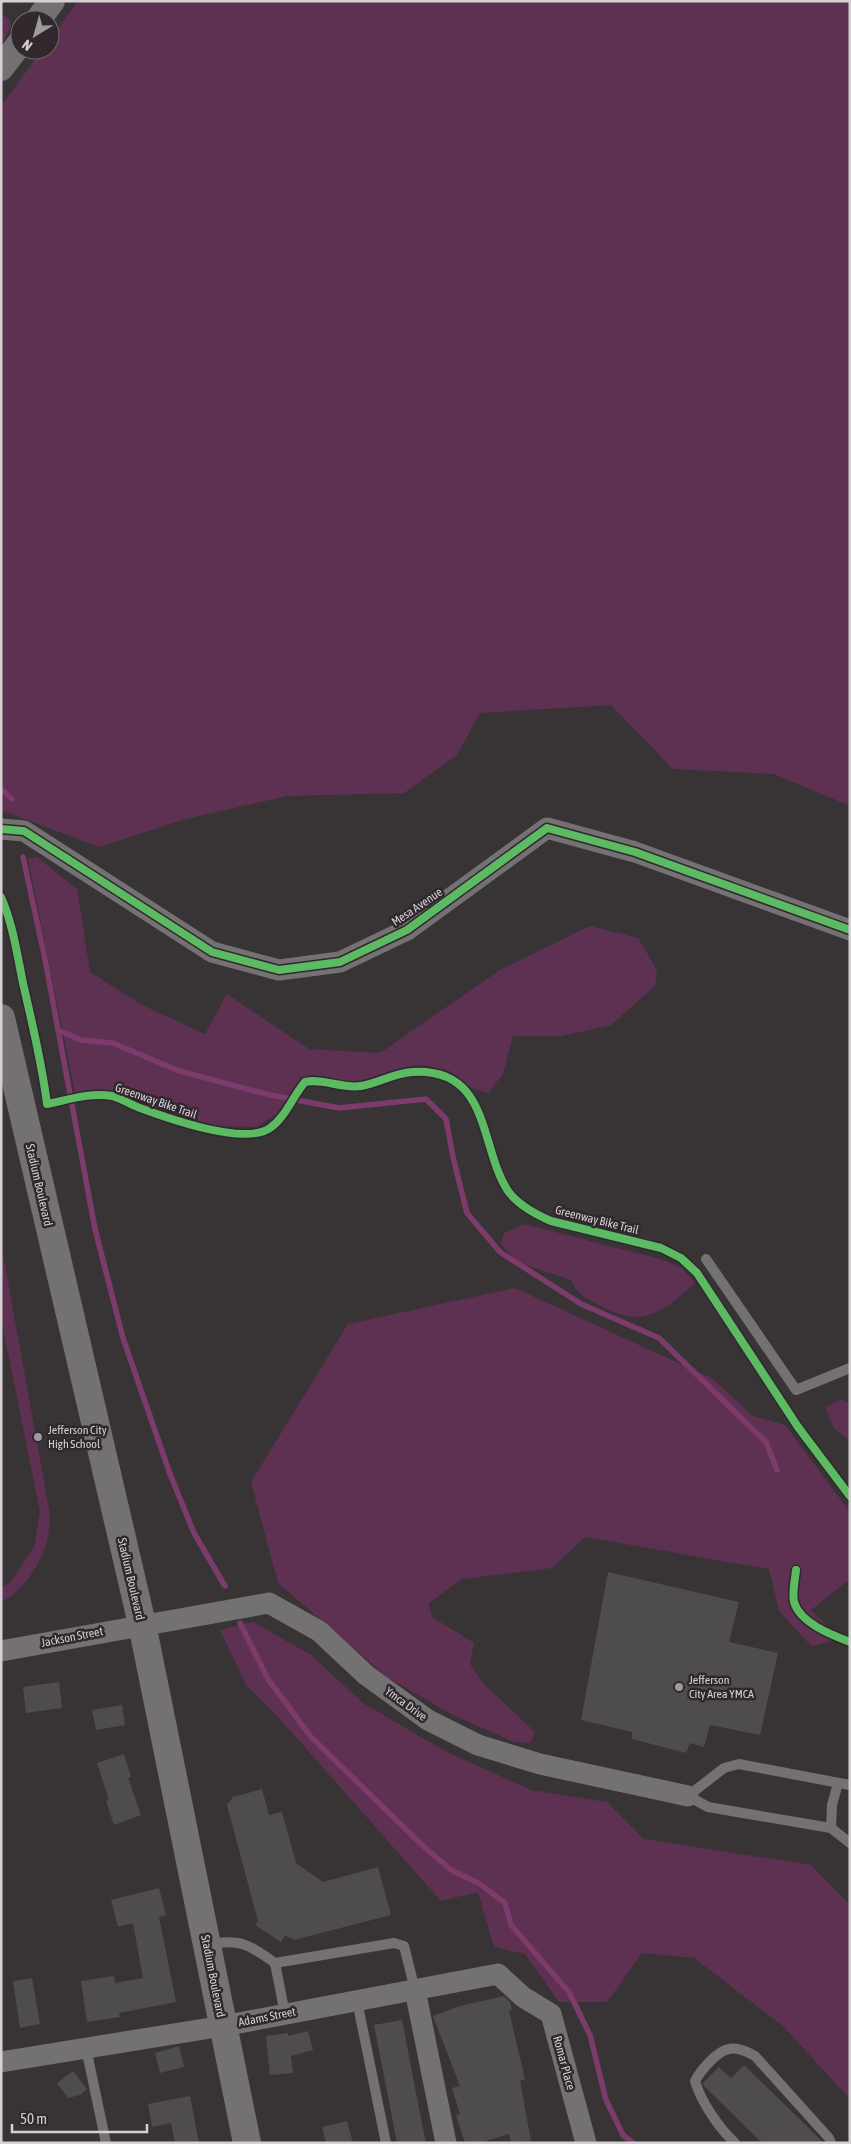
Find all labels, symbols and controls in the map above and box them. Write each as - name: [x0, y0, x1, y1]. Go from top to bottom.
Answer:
- north arrow: [10, 10, 60, 60]
- text: N: [19, 37, 35, 54]
- street label: Mesa Avenue: [389, 885, 445, 929]
- street label: Greenway Bike Trail: [113, 1080, 200, 1122]
- street label: Stadium Boulevard: [23, 1143, 55, 1227]
- street label: Greenway Bike Trail: [554, 1203, 641, 1237]
- place label: Jefferson City High School: [48, 1423, 107, 1451]
- marker: Jefferson City High School: [32, 1431, 44, 1443]
- street label: Stadium Boulevard: [115, 1537, 147, 1621]
- street label: Jackson Street: [40, 1624, 105, 1650]
- place label: Jefferson City Area YMCA: [689, 1673, 754, 1701]
- marker: Jefferson City Area YMCA: [673, 1681, 685, 1693]
- street label: Ymca Drive: [382, 1684, 430, 1724]
- street label: Stadium Boulevard: [198, 1934, 228, 2018]
- street label: Adams Street: [237, 2004, 297, 2029]
- street label: Romar Place: [550, 2034, 578, 2092]
- scale bar: [12, 2102, 148, 2134]
- text: 50 m: [20, 2110, 47, 2127]

